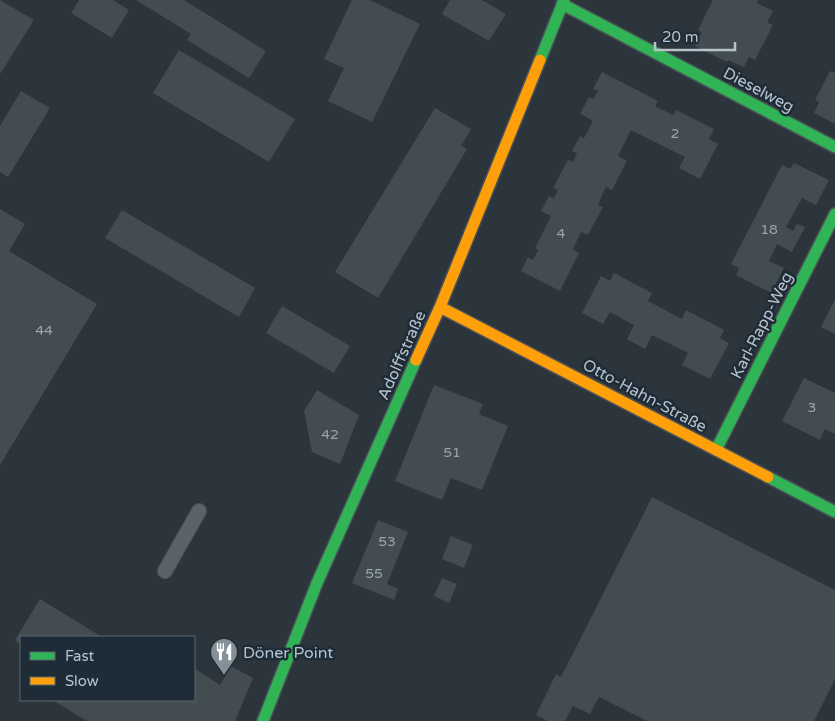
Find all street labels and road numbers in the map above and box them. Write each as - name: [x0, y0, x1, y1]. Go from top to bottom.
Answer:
- street label: Dieselweg: [720, 63, 797, 117]
- street label: Karl-Rapp-Weg: [726, 269, 797, 382]
- street label: Adolffstraße: [373, 308, 430, 403]
- street label: Otto-Hahn-Straße: [579, 355, 710, 437]

